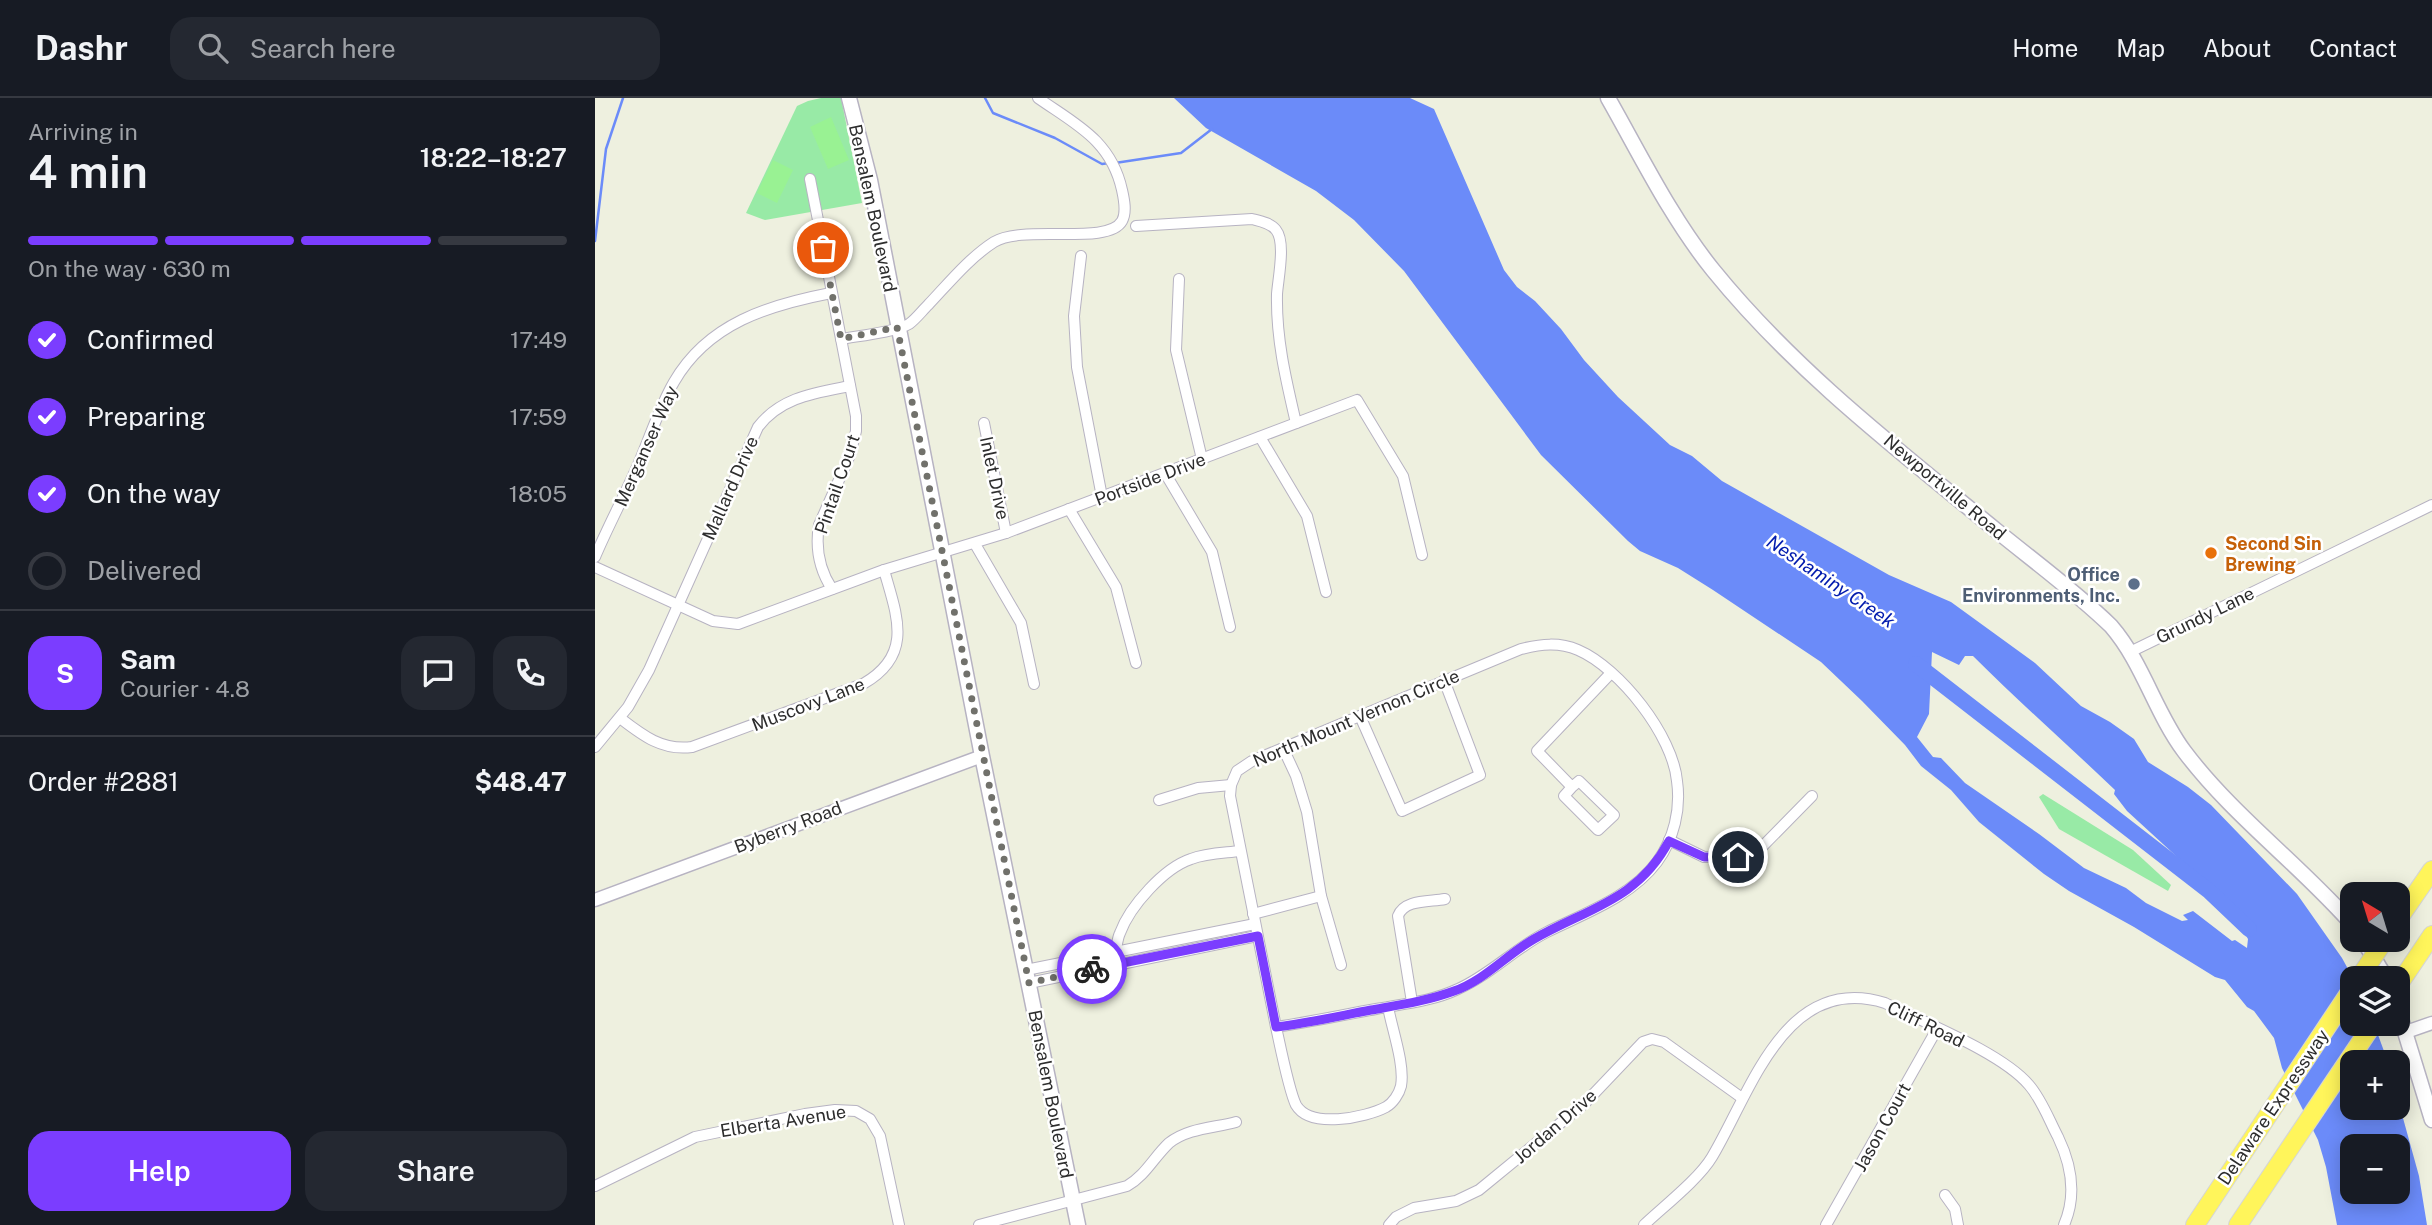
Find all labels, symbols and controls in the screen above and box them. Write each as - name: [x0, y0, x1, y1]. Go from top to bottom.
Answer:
- search box: [170, 17, 660, 80]
- text: Dashr: [35, 29, 128, 67]
- icon: search: [194, 29, 232, 67]
- text: Search here: [250, 33, 396, 64]
- text: Home: [2012, 34, 2078, 62]
- text: Map: [2116, 34, 2165, 62]
- text: About: [2203, 34, 2271, 62]
- text: Contact: [2309, 34, 2397, 62]
- text: Arriving in: [28, 118, 138, 145]
- street label: Bensalem Boulevard: [845, 122, 901, 294]
- text: 18:22–18:27: [420, 142, 567, 173]
- text: 4 min: [28, 144, 148, 198]
- pin: [793, 218, 853, 278]
- icon: bag: [804, 229, 842, 267]
- text: On the way · 630 m: [28, 255, 231, 282]
- icon: check: [28, 321, 66, 359]
- text: Confirmed: [87, 324, 214, 355]
- text: 17:49: [510, 326, 567, 353]
- street label: Merganser Way: [610, 382, 682, 510]
- icon: check: [28, 398, 66, 436]
- text: Preparing: [87, 401, 206, 432]
- text: 17:59: [510, 403, 567, 430]
- street label: Newportville Road: [1880, 430, 2010, 544]
- street label: Pintail Court: [810, 431, 864, 537]
- street label: Mallard Drive: [698, 433, 762, 543]
- street label: Inlet Drive: [976, 434, 1014, 522]
- street label: Portside Drive: [1092, 448, 1208, 510]
- icon: check: [28, 475, 66, 513]
- text: On the way: [87, 478, 221, 509]
- text: 18:05: [509, 480, 567, 507]
- water label: Neshaminy Creek: [1763, 530, 1900, 632]
- place label: Second Sin Brewing: [2225, 533, 2322, 575]
- marker: Second Sin Brewing: [2203, 545, 2219, 561]
- text: Delivered: [87, 555, 202, 586]
- place label: Office Environments, Inc.: [1962, 564, 2120, 606]
- marker: Office Environments, Inc.: [2126, 576, 2142, 592]
- street label: Grundy Lane: [2153, 582, 2257, 648]
- button: chat: [401, 636, 475, 710]
- button: phone: [493, 636, 567, 710]
- text: Sam: [120, 644, 176, 675]
- text: S: [56, 658, 74, 689]
- street label: North Mount Vernon Circle: [1250, 665, 1462, 771]
- street label: Muscovy Lane: [749, 673, 867, 735]
- text: Courier · 4.8: [120, 675, 250, 702]
- text: Order #2881: [28, 766, 179, 797]
- text: $48.47: [475, 766, 567, 797]
- street label: Byberry Road: [731, 797, 845, 857]
- pin: [1708, 827, 1768, 887]
- icon: home: [1719, 838, 1757, 876]
- north arrow: [2340, 882, 2410, 952]
- map controls: [2340, 882, 2410, 1204]
- courier: [1057, 934, 1127, 1004]
- icon: bike: [1073, 950, 1111, 988]
- button: layers: [2340, 966, 2410, 1036]
- street label: Cliff Road: [1884, 996, 1968, 1052]
- street label: Bensalem Boulevard: [1024, 1008, 1078, 1180]
- street label: Delaware Expressway: [2213, 1025, 2333, 1189]
- button: +: [2340, 1050, 2410, 1120]
- street label: Jason Court: [1849, 1079, 1915, 1175]
- street label: Jordan Drive: [1509, 1084, 1601, 1168]
- street label: Elberta Avenue: [719, 1101, 847, 1141]
- button: Help: [28, 1131, 291, 1211]
- button: Share: [305, 1131, 567, 1211]
- button: −: [2340, 1134, 2410, 1204]

